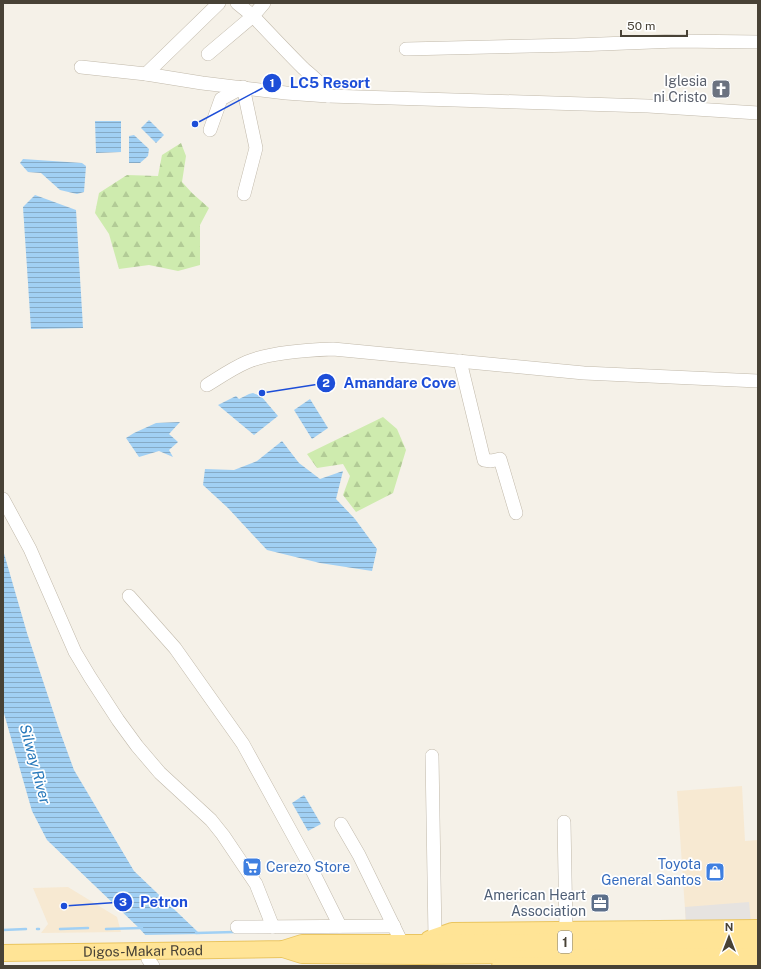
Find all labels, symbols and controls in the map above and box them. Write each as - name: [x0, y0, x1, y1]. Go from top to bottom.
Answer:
- scale bar: [621, 12, 687, 38]
- text: 50 m: [627, 19, 655, 33]
- callout: LC5 Resort: [262, 70, 378, 97]
- place label: Iglesia ni Cristo: [653, 73, 707, 105]
- text: LC5 Resort: [290, 74, 370, 91]
- text: 1: [269, 76, 275, 90]
- church icon: Iglesia ni Cristo: [710, 78, 732, 100]
- callout: Amandare Cove: [316, 369, 465, 396]
- text: Amandare Cove: [344, 374, 456, 391]
- text: 2: [322, 376, 330, 390]
- water label: Silway River: [17, 722, 54, 806]
- supermarket icon: Cerezo Store: [241, 856, 263, 878]
- place label: Toyota General Santos: [601, 856, 701, 888]
- place label: Cerezo Store: [266, 859, 350, 875]
- shop icon: Toyota General Santos: [704, 861, 726, 883]
- place label: American Heart Association: [483, 887, 586, 919]
- callout: Petron: [113, 888, 196, 915]
- office icon: American Heart Association: [589, 892, 611, 914]
- text: Petron: [140, 893, 188, 910]
- text: 3: [119, 895, 127, 909]
- north arrow: [709, 917, 749, 957]
- text: N: [725, 921, 733, 933]
- road number: 1: [558, 931, 572, 953]
- street label: Digos-Makar Road: [83, 942, 203, 960]

